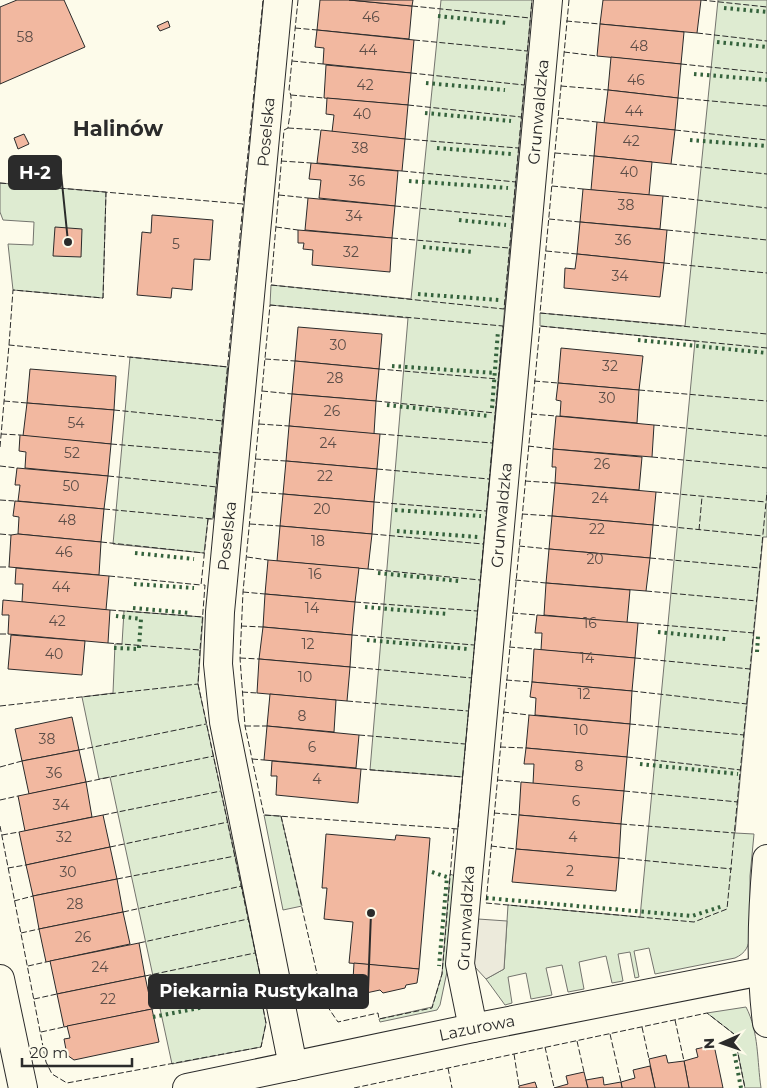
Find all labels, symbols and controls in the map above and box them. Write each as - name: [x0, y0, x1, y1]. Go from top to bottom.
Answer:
- house number: 46: [362, 8, 380, 26]
- house number: 58: [17, 28, 33, 46]
- house number: 48: [630, 37, 648, 55]
- house number: 44: [359, 41, 378, 59]
- street label: Grunwaldzka: [524, 58, 552, 165]
- house number: 46: [627, 71, 645, 89]
- house number: 42: [356, 76, 374, 94]
- street label: Poselska: [253, 96, 279, 168]
- house number: 44: [625, 102, 644, 120]
- house number: 40: [353, 105, 371, 123]
- district label: Halinów: [73, 116, 163, 141]
- house number: 42: [622, 132, 640, 150]
- house number: 38: [352, 139, 368, 157]
- callout: H-2: [9, 156, 61, 189]
- text: H-2: [19, 162, 51, 184]
- house number: 40: [620, 163, 638, 181]
- house number: 36: [349, 172, 366, 190]
- house number: 38: [618, 196, 634, 214]
- house number: 34: [345, 207, 363, 225]
- house number: 36: [615, 231, 632, 249]
- house number: 5: [172, 235, 180, 253]
- house number: 32: [343, 243, 359, 261]
- house number: 34: [611, 267, 629, 285]
- house number: 30: [329, 336, 347, 354]
- house number: 32: [602, 357, 618, 375]
- house number: 28: [327, 369, 344, 387]
- house number: 30: [598, 389, 616, 407]
- house number: 26: [324, 402, 341, 420]
- house number: 54: [67, 414, 85, 432]
- house number: 24: [320, 434, 337, 452]
- house number: 52: [64, 444, 80, 462]
- house number: 26: [594, 455, 611, 473]
- street label: Grunwaldzka: [487, 462, 515, 569]
- house number: 22: [317, 467, 333, 485]
- house number: 50: [62, 477, 80, 495]
- house number: 24: [592, 489, 609, 507]
- street label: Poselska: [214, 500, 240, 572]
- house number: 20: [313, 500, 331, 518]
- house number: 48: [58, 511, 76, 529]
- house number: 22: [589, 520, 605, 538]
- house number: 18: [311, 532, 325, 550]
- house number: 46: [55, 543, 73, 561]
- house number: 20: [586, 550, 604, 568]
- house number: 16: [308, 565, 322, 583]
- house number: 44: [52, 578, 71, 596]
- house number: 14: [305, 599, 320, 617]
- house number: 42: [48, 612, 66, 630]
- house number: 16: [583, 614, 597, 632]
- house number: 12: [301, 635, 315, 653]
- house number: 40: [45, 645, 63, 663]
- house number: 14: [580, 649, 595, 667]
- house number: 10: [298, 668, 312, 686]
- house number: 12: [577, 685, 591, 703]
- house number: 8: [298, 707, 307, 725]
- house number: 10: [574, 721, 588, 739]
- house number: 38: [39, 730, 55, 748]
- house number: 6: [308, 738, 317, 756]
- house number: 8: [575, 757, 584, 775]
- house number: 36: [46, 764, 63, 782]
- house number: 4: [312, 770, 322, 788]
- house number: 6: [572, 792, 581, 810]
- house number: 34: [52, 796, 70, 814]
- house number: 32: [56, 828, 72, 846]
- house number: 4: [568, 828, 578, 846]
- house number: 2: [566, 862, 574, 880]
- house number: 30: [59, 863, 77, 881]
- street label: Grunwaldzka: [454, 865, 478, 971]
- house number: 28: [67, 895, 84, 913]
- house number: 26: [75, 928, 92, 946]
- house number: 24: [92, 958, 109, 976]
- callout: Piekarnia Rustykalna: [149, 975, 368, 1008]
- text: Piekarnia Rustykalna: [159, 980, 359, 1002]
- house number: 22: [100, 990, 116, 1008]
- street label: Lazurowa: [437, 1010, 516, 1044]
- north arrow: [697, 1018, 747, 1068]
- scale bar: [22, 1036, 132, 1068]
- text: N: [700, 1037, 718, 1049]
- text: 20 m: [30, 1043, 68, 1062]

